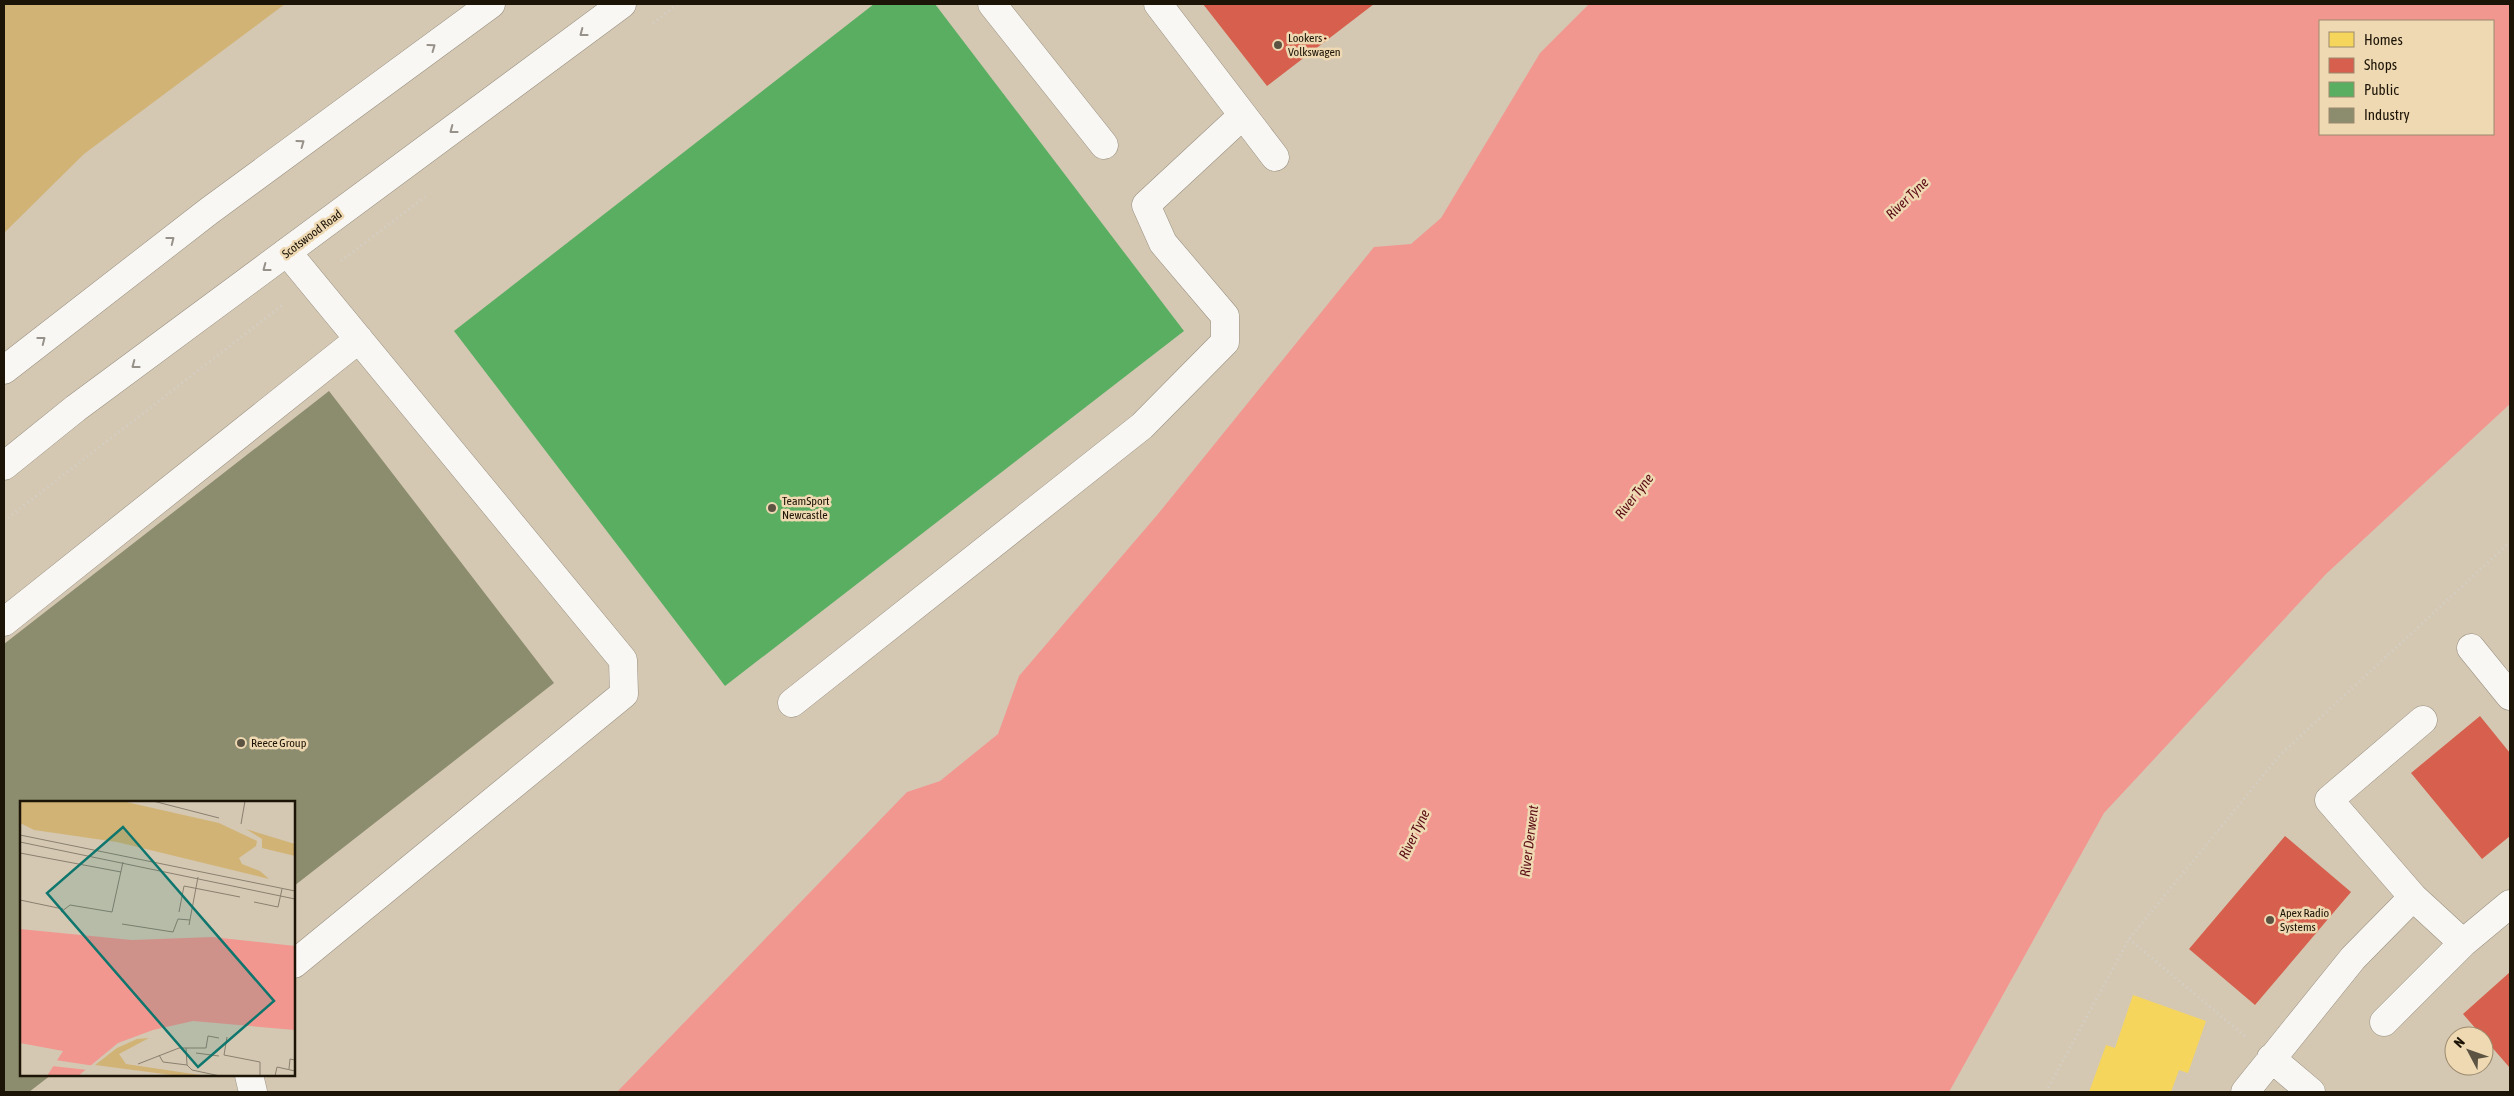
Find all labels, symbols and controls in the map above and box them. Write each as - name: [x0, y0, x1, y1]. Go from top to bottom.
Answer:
- legend: [2319, 20, 2494, 135]
- one-way arrow: [579, 27, 589, 36]
- place label: Lookers - Volkswagen: [1288, 31, 1341, 59]
- text: Homes: [2364, 31, 2403, 48]
- marker: Lookers - Volkswagen: [1272, 39, 1284, 51]
- one-way arrow: [426, 44, 436, 53]
- text: Shops: [2364, 56, 2397, 73]
- text: Public: [2364, 81, 2399, 98]
- text: Industry: [2364, 106, 2410, 123]
- one-way arrow: [450, 124, 459, 132]
- one-way arrow: [295, 141, 304, 149]
- water label: River Tyne: [1882, 174, 1932, 222]
- street label: Scotswood Road: [279, 207, 345, 261]
- one-way arrow: [165, 238, 174, 246]
- one-way arrow: [262, 262, 272, 271]
- one-way arrow: [36, 337, 45, 345]
- one-way arrow: [131, 359, 141, 368]
- water label: River Tyne: [1611, 470, 1657, 522]
- place label: TeamSport Newcastle: [782, 494, 830, 522]
- marker: TeamSport Newcastle: [766, 502, 778, 514]
- place label: Reece Group: [251, 736, 307, 750]
- marker: Reece Group: [235, 737, 247, 749]
- inset map: [20, 801, 295, 1076]
- water label: River Derwent: [1517, 804, 1541, 878]
- water label: River Tyne: [1395, 807, 1433, 861]
- place label: Apex Radio Systems: [2280, 906, 2329, 934]
- marker: Apex Radio Systems: [2264, 914, 2276, 926]
- north arrow: [2444, 1026, 2494, 1076]
- text: N: [2450, 1034, 2468, 1051]

